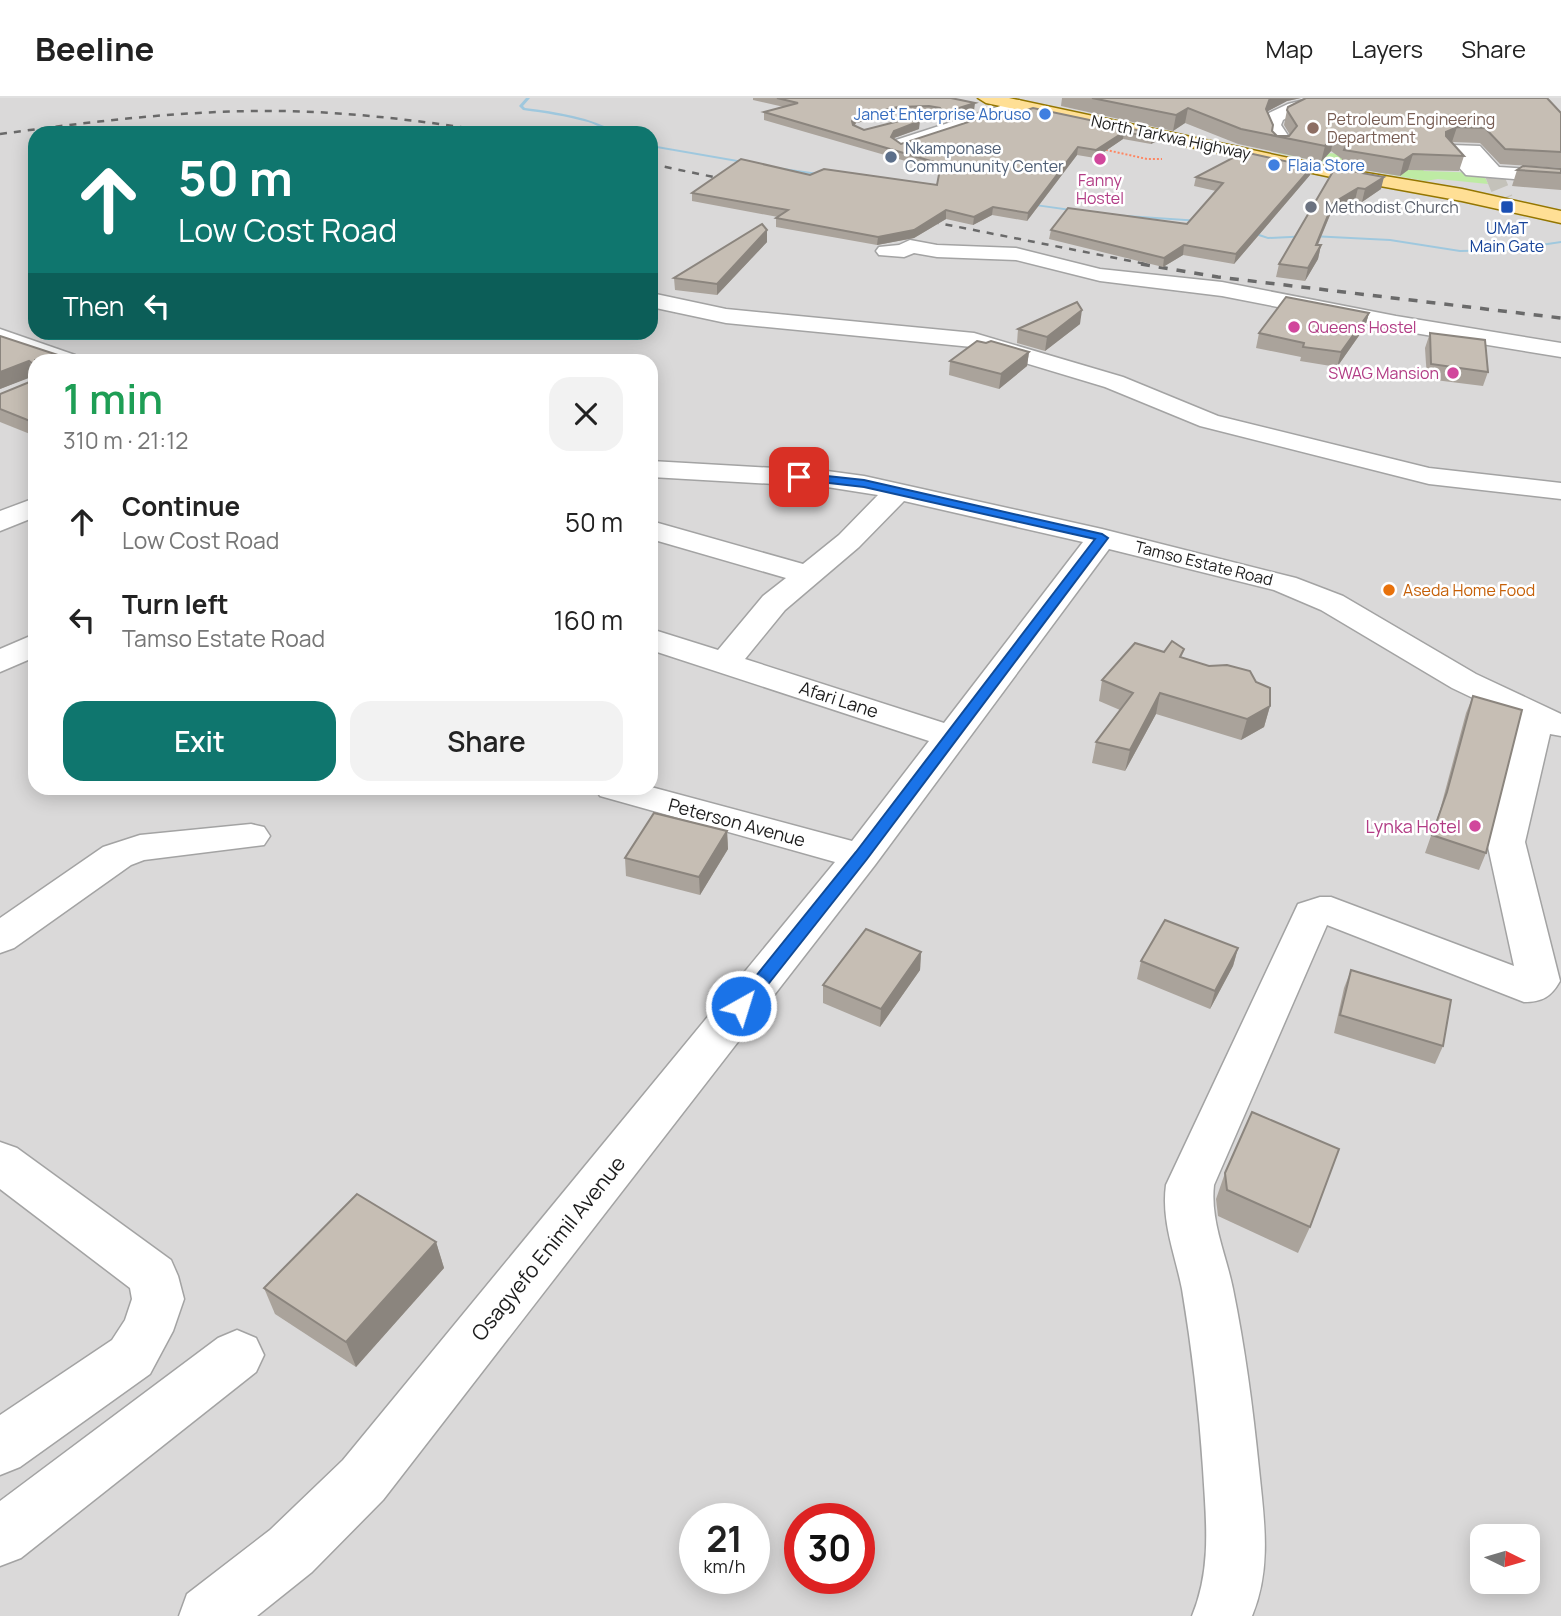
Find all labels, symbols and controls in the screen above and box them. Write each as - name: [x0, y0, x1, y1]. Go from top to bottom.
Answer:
- text: Beeline: [35, 26, 154, 71]
- text: Map: [1266, 32, 1313, 65]
- text: Layers: [1351, 32, 1423, 65]
- text: Share: [1461, 32, 1526, 65]
- place label: Janet Enterprise Abruso: [854, 103, 1031, 125]
- marker: Janet Enterprise Abruso: [1037, 106, 1053, 122]
- place label: Petroleum Engineering Department: [1327, 108, 1495, 148]
- street label: North Tarkwa Highway: [1089, 109, 1253, 165]
- marker: Petroleum Engineering Department: [1305, 120, 1321, 136]
- place label: Nkamponase Commununity Center: [905, 137, 1064, 177]
- text: 50 m: [178, 144, 293, 211]
- marker: Nkamponase Commununity Center: [883, 149, 899, 165]
- marker: Fanny Hostel: [1092, 151, 1108, 167]
- icon: ahead: [63, 154, 154, 245]
- place label: Flaia Store: [1288, 154, 1365, 176]
- marker: Flaia Store: [1266, 157, 1282, 173]
- place label: Fanny Hostel: [1076, 169, 1124, 209]
- place label: Methodist Church: [1325, 196, 1459, 218]
- marker: Methodist Church: [1303, 199, 1319, 215]
- marker: UMaT Main Gate: [1499, 199, 1515, 215]
- text: Low Cost Road: [178, 208, 397, 252]
- place label: UMaT Main Gate: [1470, 217, 1544, 257]
- icon: left: [138, 287, 176, 325]
- text: Then: [63, 288, 124, 324]
- place label: Queens Hostel: [1308, 316, 1417, 338]
- marker: Queens Hostel: [1286, 319, 1302, 335]
- place label: SWAG Mansion: [1328, 362, 1439, 384]
- marker: SWAG Mansion: [1445, 365, 1461, 381]
- text: 1 min: [63, 369, 163, 427]
- button: close: [549, 377, 623, 451]
- text: 310 m · 21:12: [63, 424, 188, 456]
- pin: [769, 447, 829, 507]
- icon: arrive: [780, 458, 818, 496]
- text: Continue: [122, 488, 240, 524]
- icon: ahead: [63, 503, 101, 541]
- text: 50 m: [565, 504, 623, 540]
- text: Low Cost Road: [122, 524, 279, 556]
- street label: Tamso Estate Road: [1133, 535, 1275, 591]
- place label: Aseda Home Food: [1403, 579, 1535, 601]
- marker: Aseda Home Food: [1381, 582, 1397, 598]
- text: Turn left: [122, 586, 229, 622]
- icon: left: [63, 601, 101, 639]
- text: 160 m: [554, 602, 623, 638]
- text: Tamso Estate Road: [122, 622, 325, 654]
- street label: Afari Lane: [796, 675, 882, 723]
- button: Exit: [63, 701, 336, 781]
- button: Share: [350, 701, 623, 781]
- street label: Peterson Avenue: [666, 792, 808, 852]
- place label: Lynka Hotel: [1365, 814, 1461, 838]
- marker: Lynka Hotel: [1467, 818, 1483, 834]
- position arrow: [704, 969, 778, 1043]
- street label: Osagyefo Enimil Avenue: [465, 1150, 631, 1346]
- speed limit sign: 30: [784, 1503, 875, 1594]
- text: 21: [706, 1515, 743, 1563]
- north arrow: [1470, 1524, 1540, 1594]
- map controls: [1470, 1524, 1540, 1594]
- text: km/h: [704, 1554, 745, 1578]

